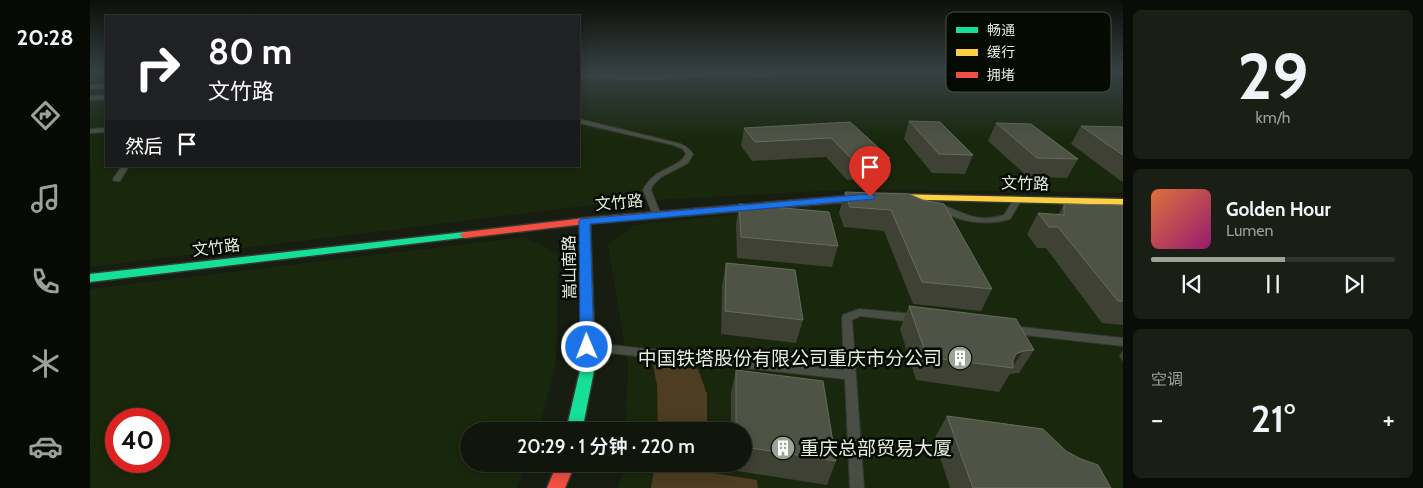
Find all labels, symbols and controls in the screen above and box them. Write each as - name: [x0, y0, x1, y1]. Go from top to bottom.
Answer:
- legend: [946, 12, 1111, 92]
- text: 畅通: [987, 21, 1015, 39]
- text: 20:28: [17, 24, 73, 51]
- text: 80 m: [208, 30, 292, 73]
- icon: right: [125, 35, 190, 100]
- text: 29: [1238, 36, 1308, 115]
- text: 缓行: [987, 43, 1015, 61]
- text: 拥堵: [987, 66, 1015, 84]
- text: 文竹路: [208, 78, 274, 105]
- icon: directions: [28, 98, 63, 133]
- text: km/h: [1255, 108, 1291, 127]
- icon: arrive: [173, 130, 201, 158]
- text: 然后: [125, 135, 163, 158]
- pin: [849, 146, 891, 197]
- icon: arrive: [856, 153, 884, 181]
- street label: 文竹路: [1001, 174, 1049, 193]
- icon: music: [28, 181, 63, 216]
- street label: 文竹路: [594, 191, 644, 214]
- text: Golden Hour: [1226, 198, 1331, 221]
- text: Lumen: [1226, 221, 1273, 240]
- street label: 文竹路: [191, 235, 241, 260]
- street label: 嵩山南路: [559, 235, 580, 299]
- icon: phone: [28, 264, 63, 299]
- icon: previous: [1178, 270, 1206, 298]
- icon: pause: [1259, 270, 1287, 298]
- icon: next: [1340, 270, 1368, 298]
- position arrow: [560, 320, 612, 372]
- building icon: 中国铁塔股份有限公司重庆市分公司: [947, 345, 973, 371]
- icon: climate: [28, 346, 63, 381]
- place label: 中国铁塔股份有限公司重庆市分公司: [638, 347, 942, 370]
- text: 空调: [1151, 370, 1183, 389]
- text: 21°: [1251, 395, 1295, 442]
- text: −: [1151, 402, 1163, 436]
- text: +: [1383, 402, 1395, 436]
- speed limit sign: 40: [105, 408, 170, 473]
- icon: car: [28, 429, 63, 464]
- text: 20:29 · 1 分钟 · 220 m: [517, 435, 695, 458]
- building icon: 重庆总部贸易大厦: [770, 435, 796, 461]
- place label: 重庆总部贸易大厦: [800, 437, 952, 460]

